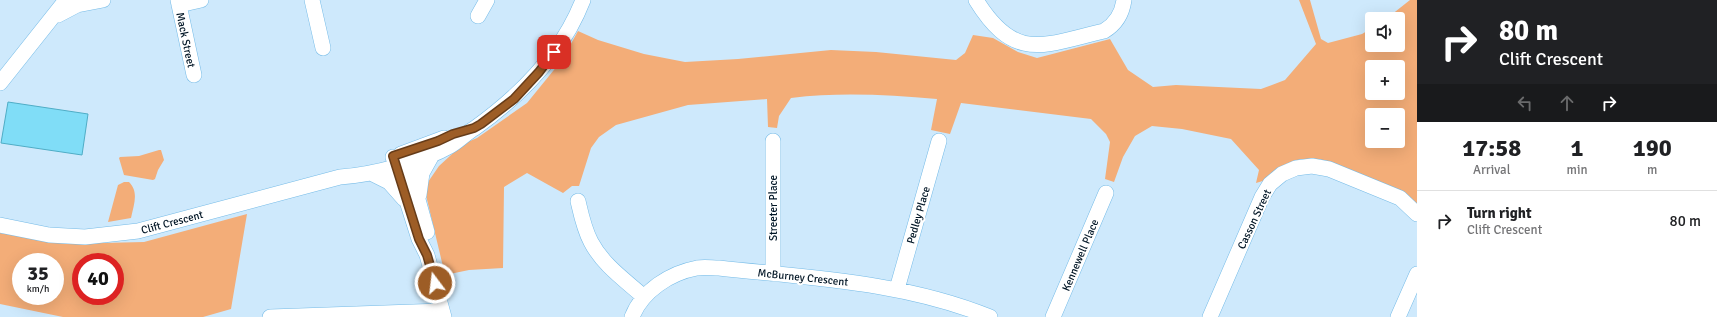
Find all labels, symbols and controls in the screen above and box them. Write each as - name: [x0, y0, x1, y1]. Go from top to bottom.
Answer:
- street label: Mack Street: [173, 11, 198, 69]
- map controls: [1365, 12, 1405, 148]
- button: sound: [1365, 12, 1405, 52]
- text: 80 m: [1499, 14, 1558, 48]
- icon: right: [1433, 16, 1485, 68]
- pin: [537, 35, 571, 69]
- icon: arrive: [543, 41, 565, 63]
- text: Clift Crescent: [1499, 48, 1603, 70]
- button: +: [1365, 60, 1405, 100]
- icon: left: [1514, 92, 1536, 114]
- icon: ahead: [1556, 92, 1578, 114]
- icon: right: [1598, 92, 1620, 114]
- button: −: [1365, 108, 1405, 148]
- text: 17:58: [1462, 133, 1521, 163]
- text: 1: [1571, 133, 1583, 163]
- text: 190: [1633, 133, 1672, 163]
- text: Arrival: [1473, 162, 1510, 178]
- text: min: [1567, 162, 1588, 178]
- text: m: [1647, 162, 1657, 178]
- street label: Streeter Place: [767, 175, 780, 241]
- street label: Pedley Place: [904, 185, 933, 245]
- street label: Casson Street: [1235, 187, 1274, 251]
- text: Turn right: [1467, 204, 1532, 222]
- street label: Clift Crescent: [140, 208, 205, 237]
- icon: right: [1433, 210, 1455, 232]
- text: 80 m: [1670, 212, 1701, 230]
- street label: Kennewell Place: [1059, 217, 1101, 293]
- text: Clift Crescent: [1467, 222, 1542, 238]
- speed limit sign: 40: [72, 253, 124, 305]
- text: 35: [27, 261, 49, 286]
- position arrow: [414, 262, 456, 304]
- street label: McBurney Crescent: [757, 266, 849, 289]
- text: km/h: [27, 283, 49, 295]

